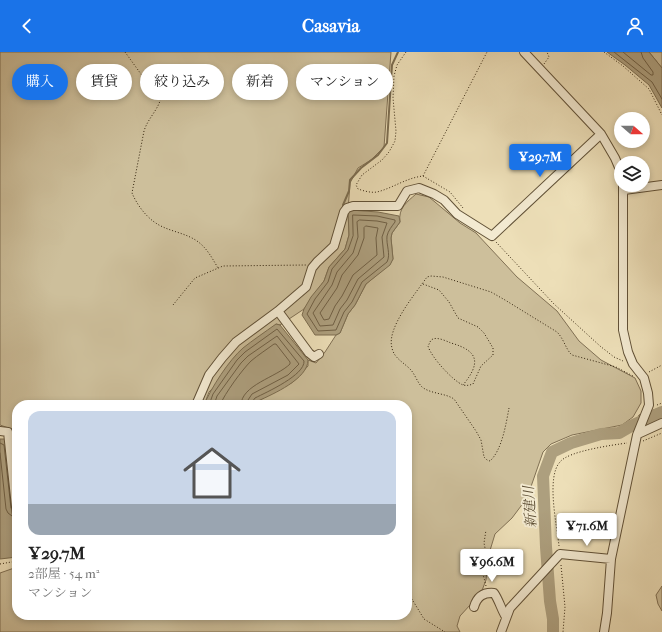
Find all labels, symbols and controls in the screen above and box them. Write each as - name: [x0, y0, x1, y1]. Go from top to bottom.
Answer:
- icon: back: [16, 15, 38, 37]
- icon: person: [624, 15, 646, 37]
- text: Casavia: [302, 16, 360, 37]
- chip: 購入: [12, 64, 68, 100]
- chip: 賃貸: [76, 64, 132, 100]
- chip: 絞り込み: [140, 64, 224, 100]
- chip: 新着: [232, 64, 288, 100]
- chip: マンション: [296, 64, 393, 100]
- north arrow: [614, 112, 650, 148]
- map controls: [614, 112, 650, 192]
- pin: ¥29.7M: [507, 144, 573, 178]
- text: ¥29.7M: [518, 149, 562, 164]
- button: layers: [614, 156, 650, 192]
- icon: home: [176, 437, 248, 509]
- water label: 新建川: [520, 483, 540, 529]
- pin: ¥71.6M: [554, 513, 620, 547]
- text: ¥71.6M: [566, 518, 608, 533]
- text: ¥29.7M: [28, 543, 85, 563]
- pin: ¥96.6M: [459, 549, 525, 583]
- text: ¥96.6M: [469, 554, 515, 569]
- text: 2部屋 · 54 m²: [28, 566, 99, 581]
- text: マンション: [28, 585, 92, 600]

